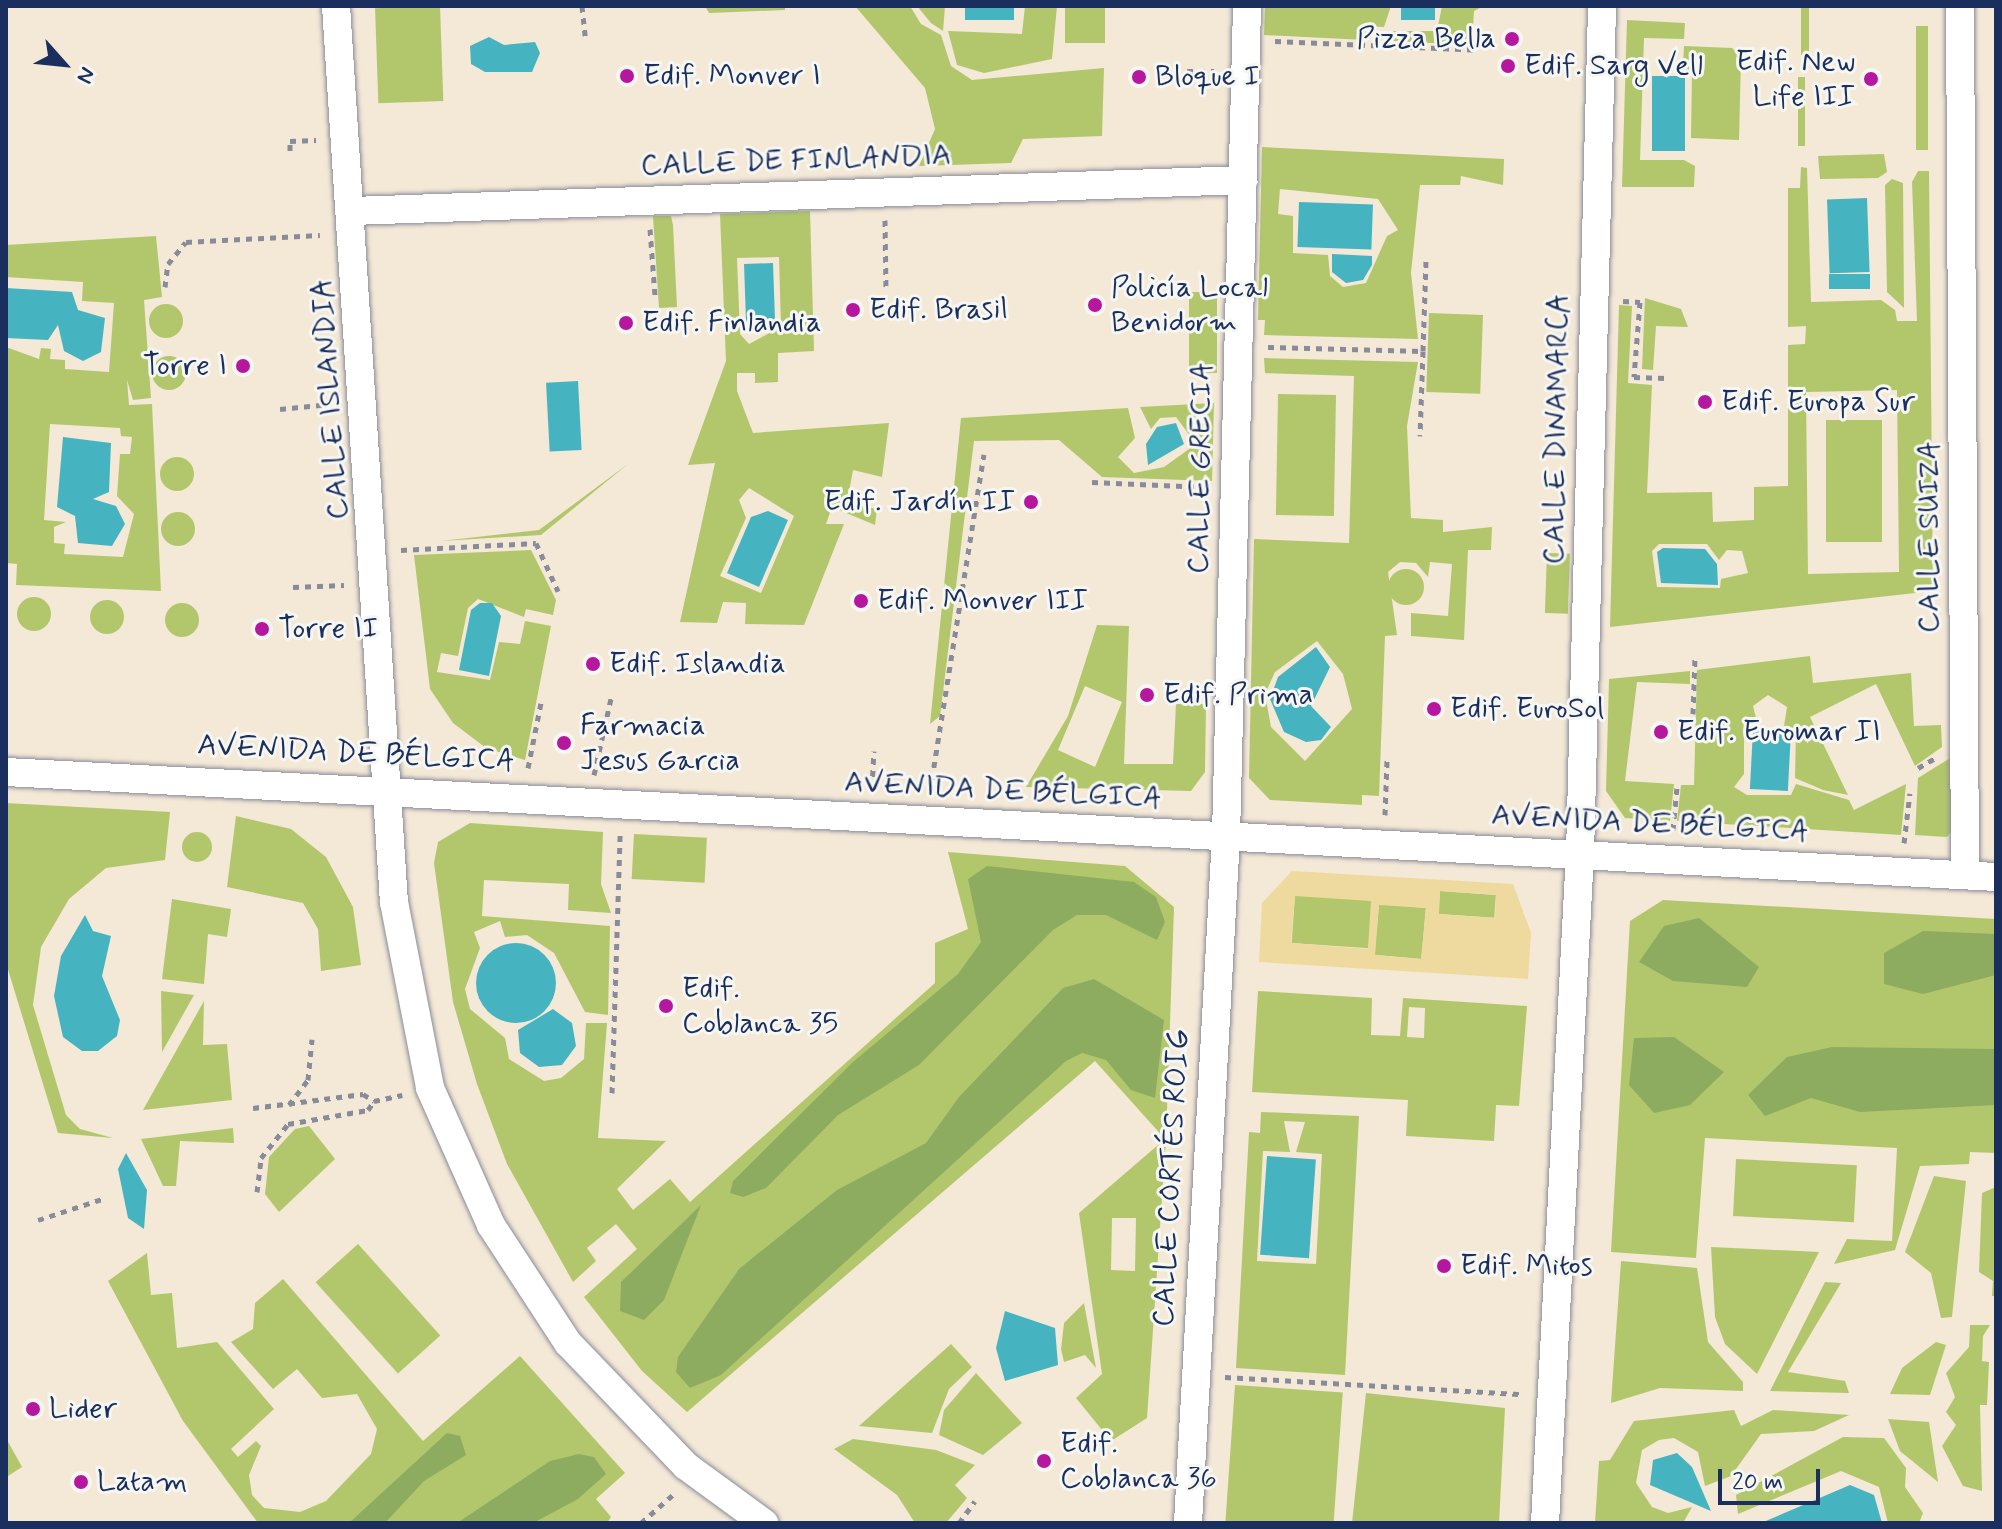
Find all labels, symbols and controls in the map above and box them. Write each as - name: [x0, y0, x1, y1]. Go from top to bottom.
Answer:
- place label: Pizza Bella: [1357, 21, 1496, 57]
- north arrow: [24, 24, 104, 104]
- marker: Pizza Bella: [1503, 30, 1521, 48]
- place label: Edif. New Life III: [1736, 44, 1855, 114]
- place label: Edif. Sarg Vell: [1524, 48, 1703, 84]
- marker: Edif. Sarg Vell: [1499, 57, 1517, 75]
- place label: Edif. Monver I: [643, 58, 827, 94]
- place label: Bloque I: [1155, 59, 1260, 95]
- text: N: [70, 62, 101, 88]
- marker: Edif. Monver I: [618, 67, 636, 85]
- marker: Bloque I: [1130, 68, 1148, 86]
- marker: Edif. New Life III: [1862, 70, 1880, 88]
- street label: CALLE DE FINLANDIA: [642, 138, 950, 184]
- place label: Policía Local Benidorm: [1111, 270, 1265, 340]
- street label: CALLE ISLANDIA: [305, 278, 357, 520]
- street label: CALLE DINAMARCA: [1537, 290, 1577, 568]
- place label: Edif. Brasil: [869, 292, 1008, 328]
- marker: Policía Local Benidorm: [1086, 296, 1104, 314]
- marker: Edif. Brasil: [844, 301, 862, 319]
- place label: Edif. Finlandia: [642, 305, 821, 341]
- marker: Edif. Finlandia: [617, 314, 635, 332]
- place label: Torre I: [136, 348, 227, 384]
- marker: Torre I: [234, 357, 252, 375]
- street label: CALLE GRECIA: [1181, 361, 1221, 575]
- place label: Edif. Europa Sur: [1721, 384, 1918, 420]
- marker: Edif. Europa Sur: [1696, 393, 1714, 411]
- street label: CALLE SUIZA: [1912, 439, 1948, 635]
- place label: Edif. Jardín II: [824, 484, 1015, 520]
- marker: Edif. Jardín II: [1022, 493, 1040, 511]
- place label: Edif. Monver III: [877, 583, 1088, 619]
- marker: Edif. Monver III: [852, 592, 870, 610]
- place label: Torre II: [278, 611, 386, 647]
- marker: Torre II: [253, 620, 271, 638]
- place label: Edif. Islandia: [609, 646, 786, 682]
- marker: Edif. Islandia: [584, 655, 602, 673]
- place label: Edif. Prima: [1163, 677, 1313, 713]
- marker: Edif. Prima: [1138, 686, 1156, 704]
- place label: Edif. EuroSol: [1450, 691, 1604, 727]
- marker: Edif. EuroSol: [1425, 700, 1443, 718]
- place label: Farmacia Jesus Garcia: [580, 708, 740, 778]
- place label: Edif. Euromar II: [1677, 714, 1888, 750]
- marker: Edif. Euromar II: [1652, 723, 1670, 741]
- street label: AVENIDA DE BÉLGICA: [198, 728, 514, 780]
- marker: Farmacia Jesus Garcia: [555, 734, 573, 752]
- street label: AVENIDA DE BÉLGICA: [845, 765, 1161, 817]
- street label: AVENIDA DE BÉLGICA: [1492, 798, 1808, 850]
- place label: Edif. Coblanca 35: [682, 971, 838, 1042]
- marker: Edif. Coblanca 35: [657, 997, 675, 1015]
- street label: CALLE CORTÉS ROIG: [1146, 1027, 1198, 1329]
- place label: Edif. Mitos: [1460, 1248, 1593, 1284]
- marker: Edif. Mitos: [1435, 1257, 1453, 1275]
- place label: Lider: [49, 1391, 117, 1427]
- marker: Lider: [24, 1400, 42, 1418]
- place label: Edif. Coblanca 36: [1060, 1426, 1217, 1496]
- marker: Edif. Coblanca 36: [1035, 1452, 1053, 1470]
- scale bar: [1722, 1453, 1824, 1503]
- place label: Latam: [97, 1464, 188, 1500]
- text: 20 m: [1732, 1467, 1783, 1498]
- marker: Latam: [72, 1473, 90, 1491]

